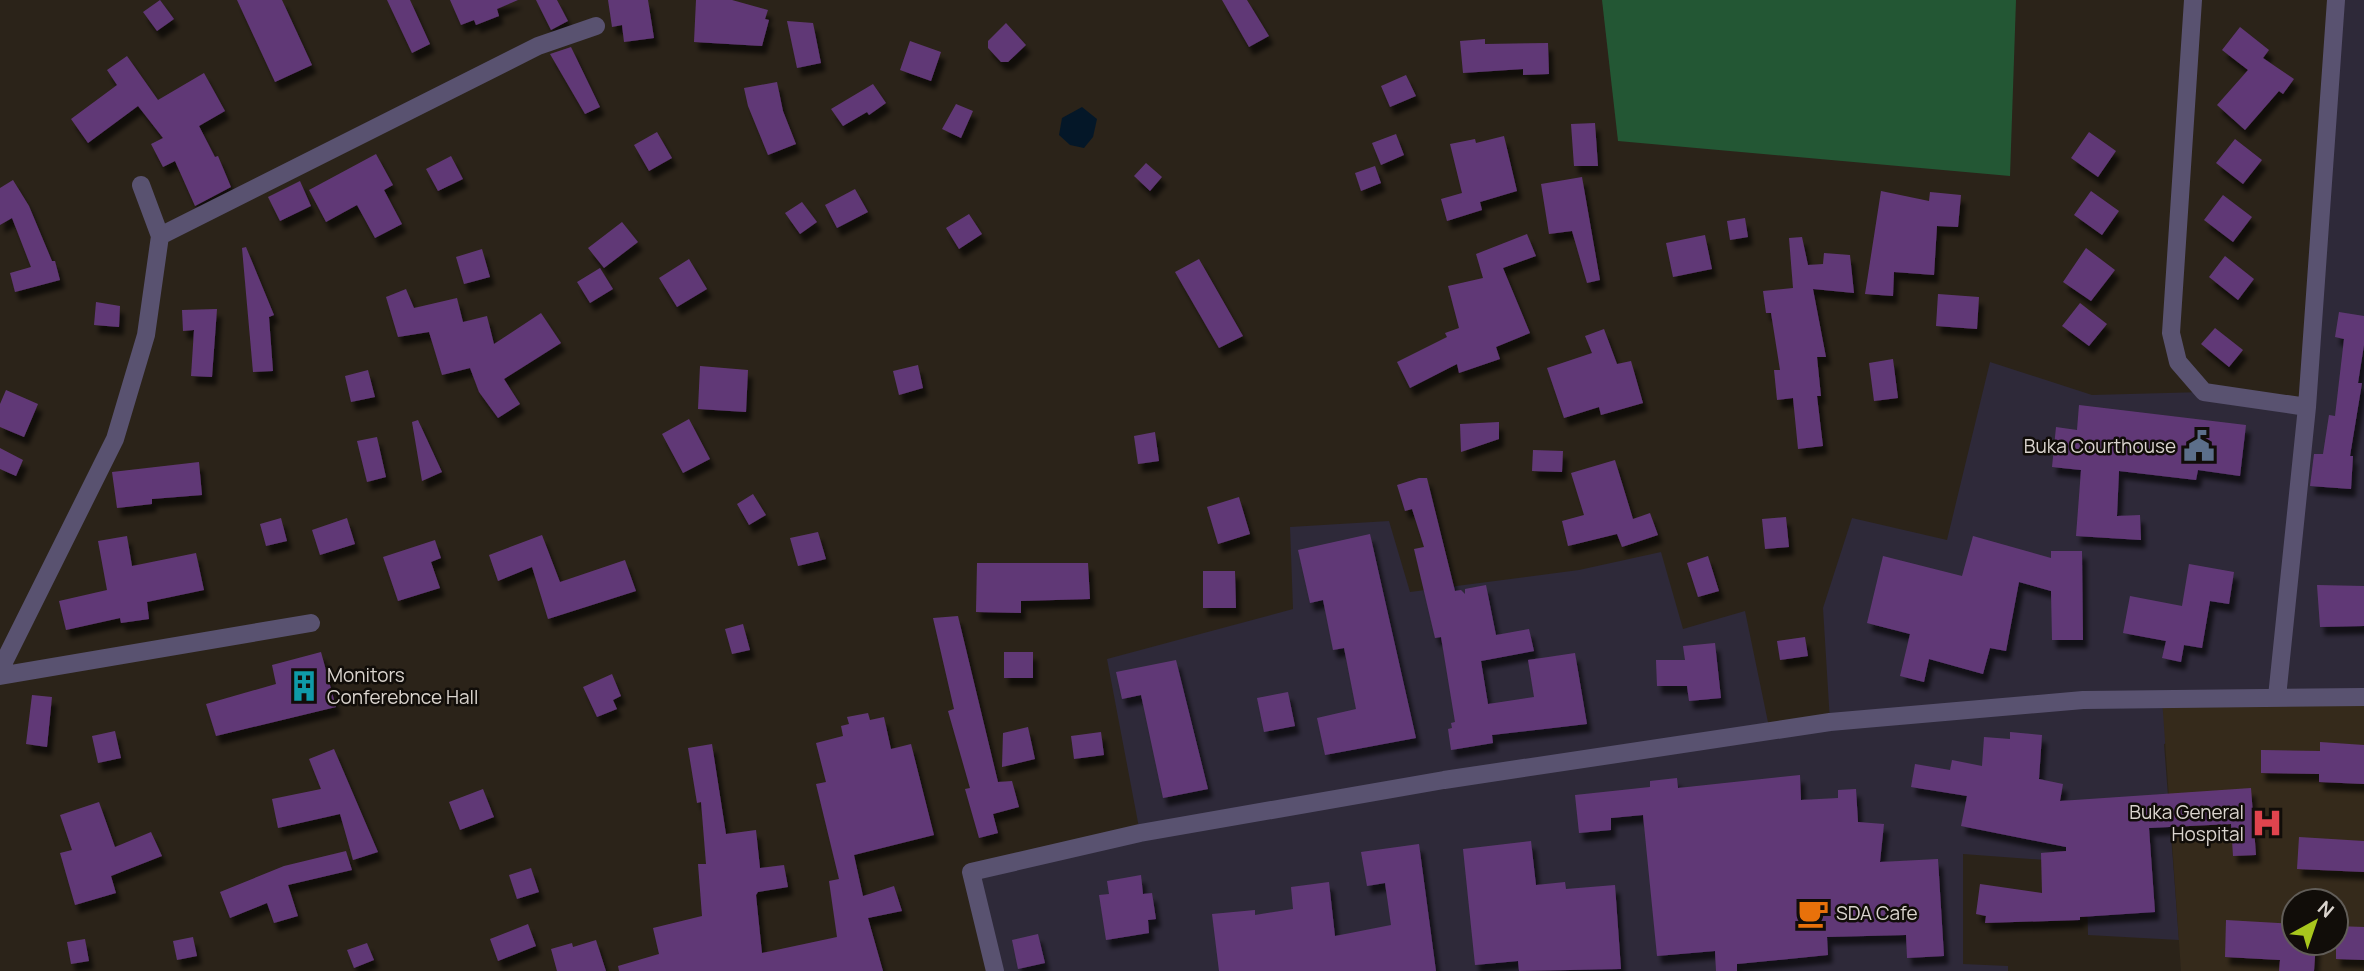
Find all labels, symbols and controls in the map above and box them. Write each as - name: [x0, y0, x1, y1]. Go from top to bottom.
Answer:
- public building icon: Buka Courthouse: [2182, 429, 2216, 463]
- place label: Buka Courthouse: [2024, 433, 2176, 459]
- place label: Monitors Conferebnce Hall: [327, 662, 478, 710]
- building icon: Monitors Conferebnce Hall: [287, 669, 321, 703]
- place label: Buka General Hospital: [2129, 799, 2244, 847]
- hospital icon: Buka General Hospital: [2250, 806, 2284, 840]
- north arrow: [2280, 887, 2350, 957]
- text: N: [2312, 895, 2340, 923]
- cafe icon: SDA Cafe: [1796, 896, 1830, 930]
- place label: SDA Cafe: [1836, 900, 1918, 926]

